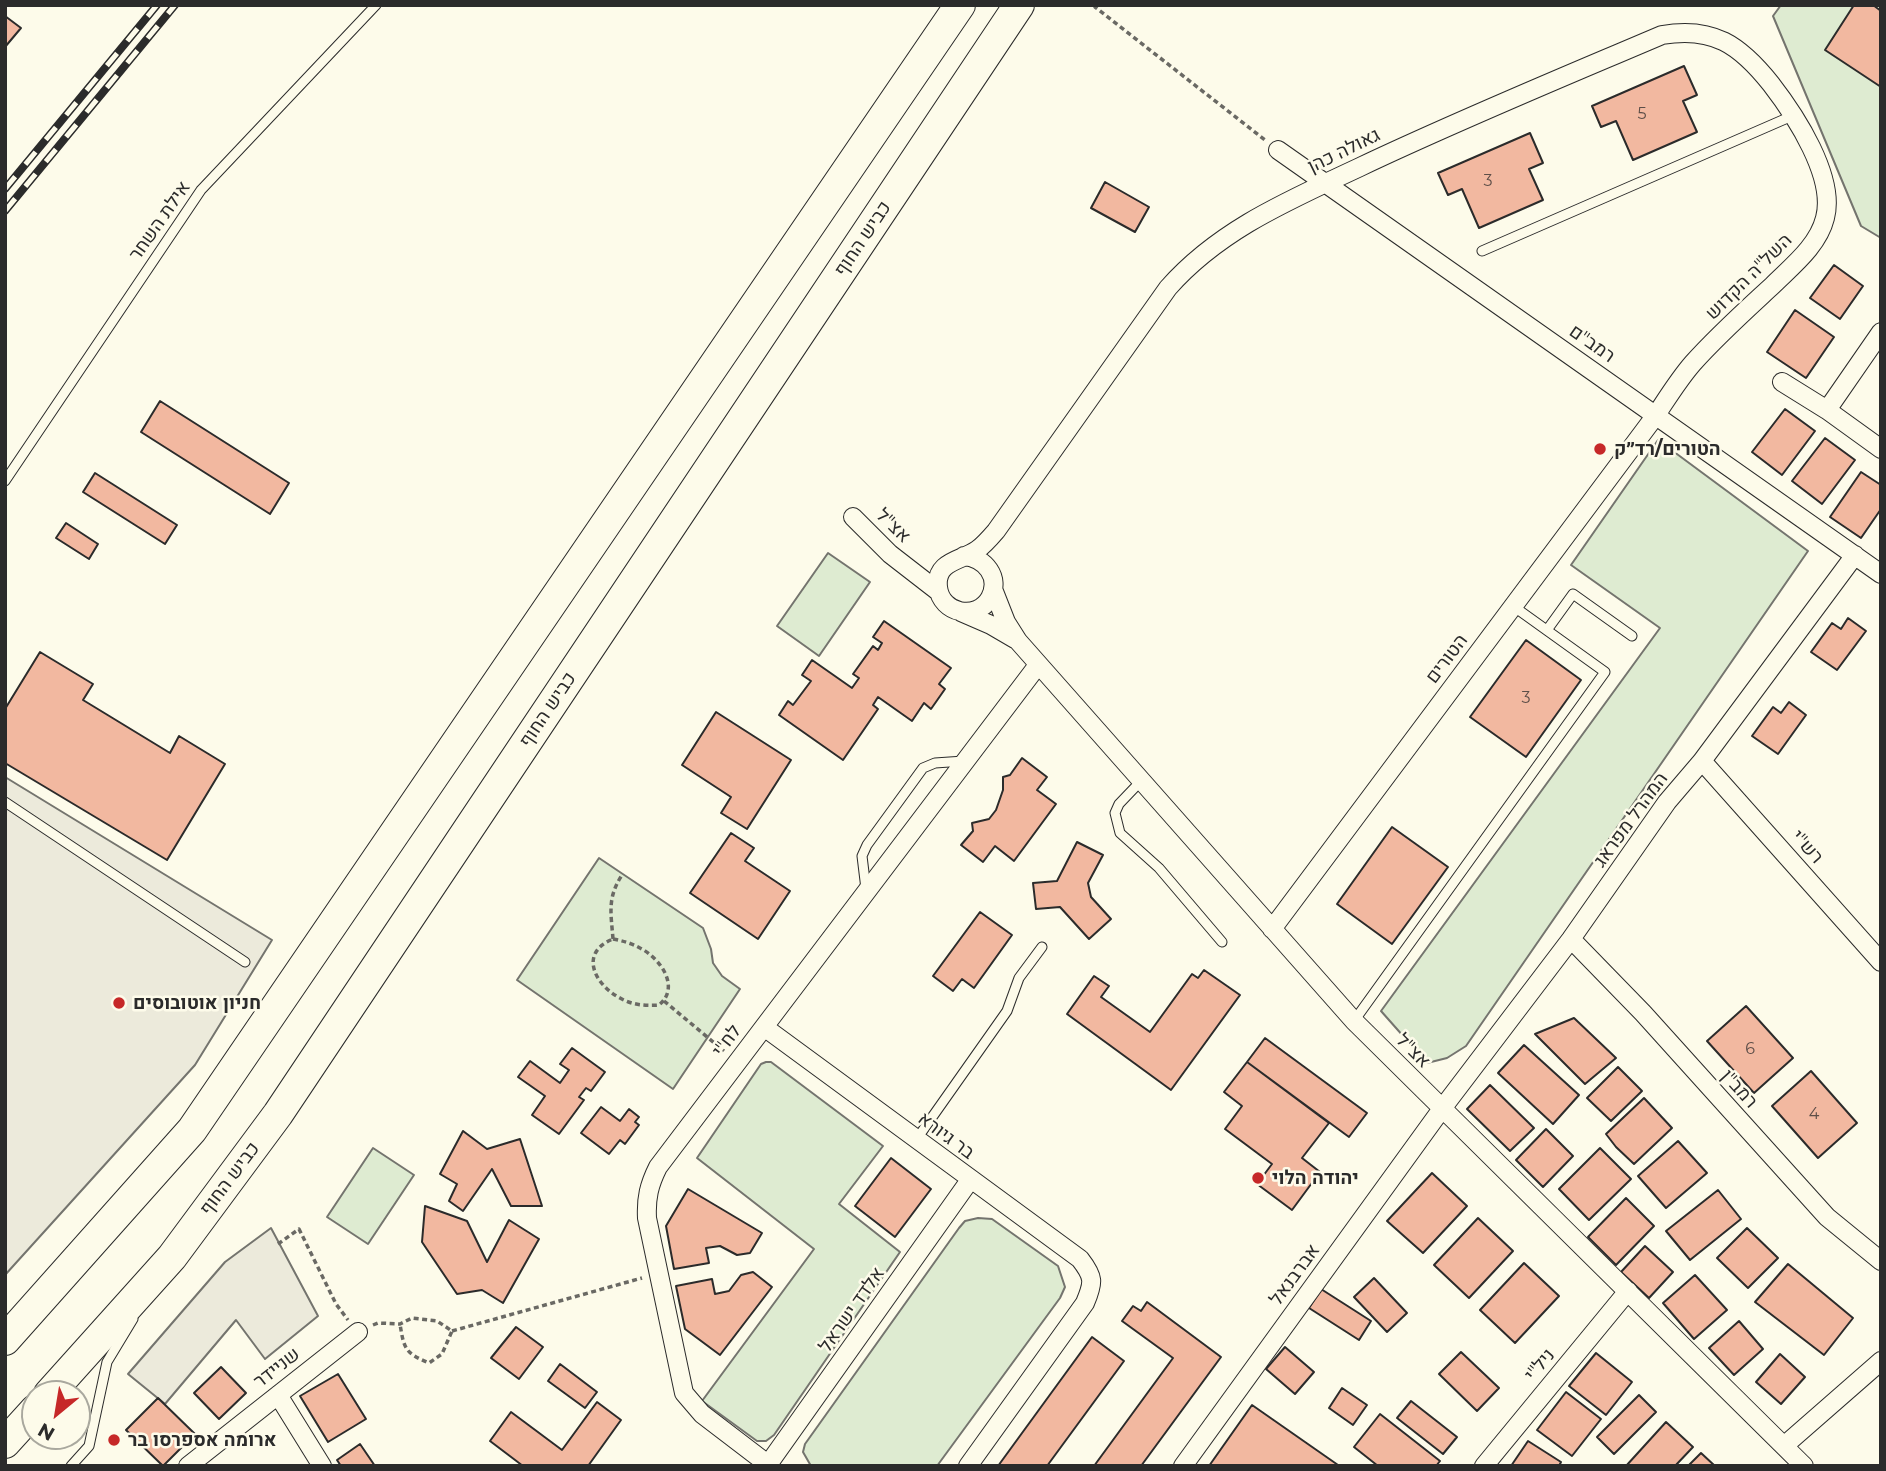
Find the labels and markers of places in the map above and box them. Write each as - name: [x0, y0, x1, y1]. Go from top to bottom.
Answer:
- place label: הטורים/רד״ק: [1614, 438, 1721, 460]
- marker: הטורים/רד״ק: [1592, 441, 1608, 457]
- place label: חניון אוטובוסים: [133, 992, 261, 1014]
- marker: חניון אוטובוסים: [111, 995, 127, 1011]
- place label: יהודה הלוי: [1272, 1167, 1359, 1189]
- marker: יהודה הלוי: [1250, 1170, 1266, 1186]
- place label: ארומה אספרסו בר: [128, 1429, 276, 1451]
- marker: ארומה אספרסו בר: [106, 1432, 122, 1448]

